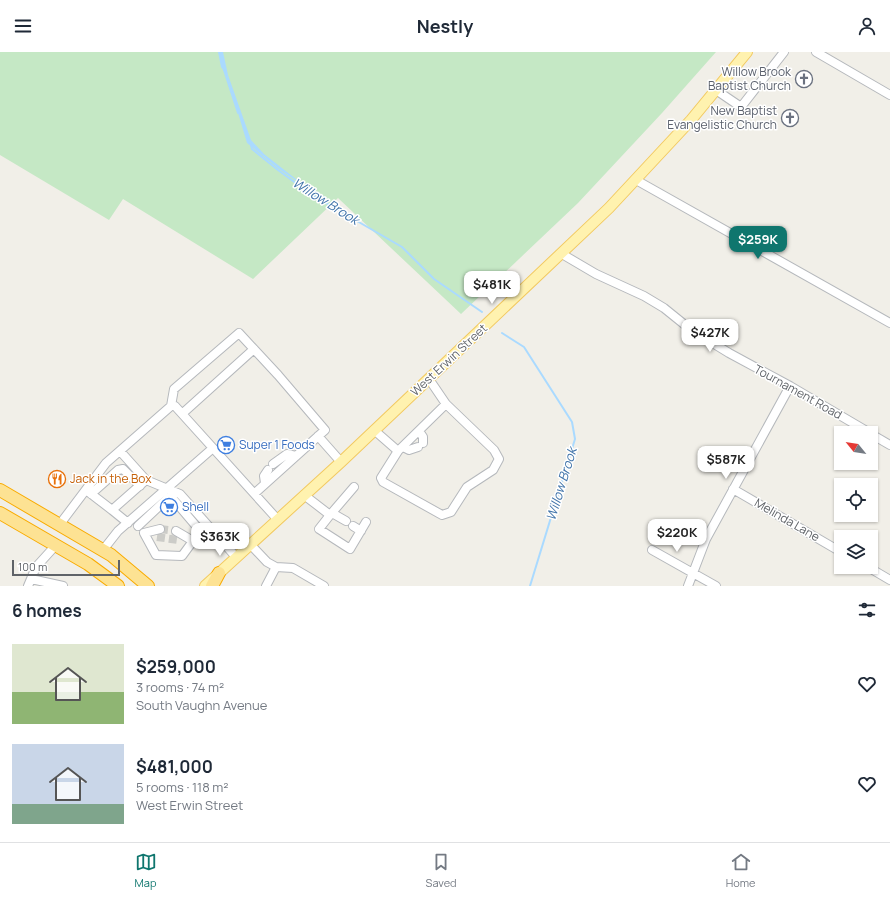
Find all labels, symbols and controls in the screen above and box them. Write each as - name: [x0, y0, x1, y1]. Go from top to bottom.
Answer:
- text: Nestly: [417, 14, 473, 38]
- icon: menu: [12, 15, 34, 37]
- icon: person: [856, 15, 878, 37]
- place label: Willow Brook Baptist Church: [708, 63, 792, 94]
- church icon: Willow Brook Baptist Church: [794, 69, 814, 89]
- place label: New Baptist Evangelistic Church: [667, 102, 777, 133]
- church icon: New Baptist Evangelistic Church: [780, 108, 800, 128]
- water label: Willow Brook: [289, 173, 365, 230]
- pin: $259K: [730, 226, 786, 260]
- text: $259K: [738, 230, 778, 248]
- pin: $481K: [464, 271, 520, 305]
- text: $481K: [473, 275, 511, 293]
- pin: $427K: [682, 319, 738, 353]
- street label: West Erwin Street: [407, 320, 491, 400]
- text: $427K: [690, 323, 730, 341]
- street label: Tournament Road: [751, 360, 845, 423]
- north arrow: [834, 426, 878, 470]
- map controls: [834, 426, 878, 574]
- supermarket icon: Super 1 Foods: [216, 435, 236, 455]
- place label: Super 1 Foods: [239, 436, 315, 453]
- water label: Willow Brook: [541, 443, 581, 523]
- pin: $587K: [698, 446, 754, 480]
- text: $587K: [706, 450, 746, 468]
- restaurant icon: Jack in the Box: [47, 469, 67, 489]
- place label: Jack in the Box: [70, 470, 152, 487]
- button: locate: [834, 478, 878, 522]
- street label: Melinda Lane: [751, 494, 823, 545]
- supermarket icon: Shell: [159, 497, 179, 517]
- place label: Shell: [182, 498, 209, 515]
- pin: $220K: [649, 519, 705, 553]
- pin: $363K: [192, 523, 248, 557]
- text: $220K: [657, 523, 697, 541]
- text: $363K: [200, 527, 240, 545]
- button: layers: [834, 530, 878, 574]
- scale bar: [12, 558, 120, 577]
- text: 100 m: [18, 559, 47, 574]
- text: 6 homes: [12, 599, 82, 622]
- icon: filters: [856, 599, 878, 621]
- text: $259,000: [136, 655, 216, 678]
- icon: home: [44, 660, 92, 708]
- icon: heart: [856, 673, 878, 695]
- text: 3 rooms · 74 m²: [136, 678, 224, 696]
- text: South Vaughn Avenue: [136, 696, 267, 714]
- text: $481,000: [136, 755, 213, 778]
- icon: home: [44, 760, 92, 808]
- icon: heart: [856, 773, 878, 795]
- text: 5 rooms · 118 m²: [136, 778, 229, 796]
- text: West Erwin Street: [136, 796, 243, 814]
- tab: Map: [135, 851, 157, 890]
- tab: Saved: [426, 851, 457, 890]
- tab: Home: [726, 851, 755, 890]

